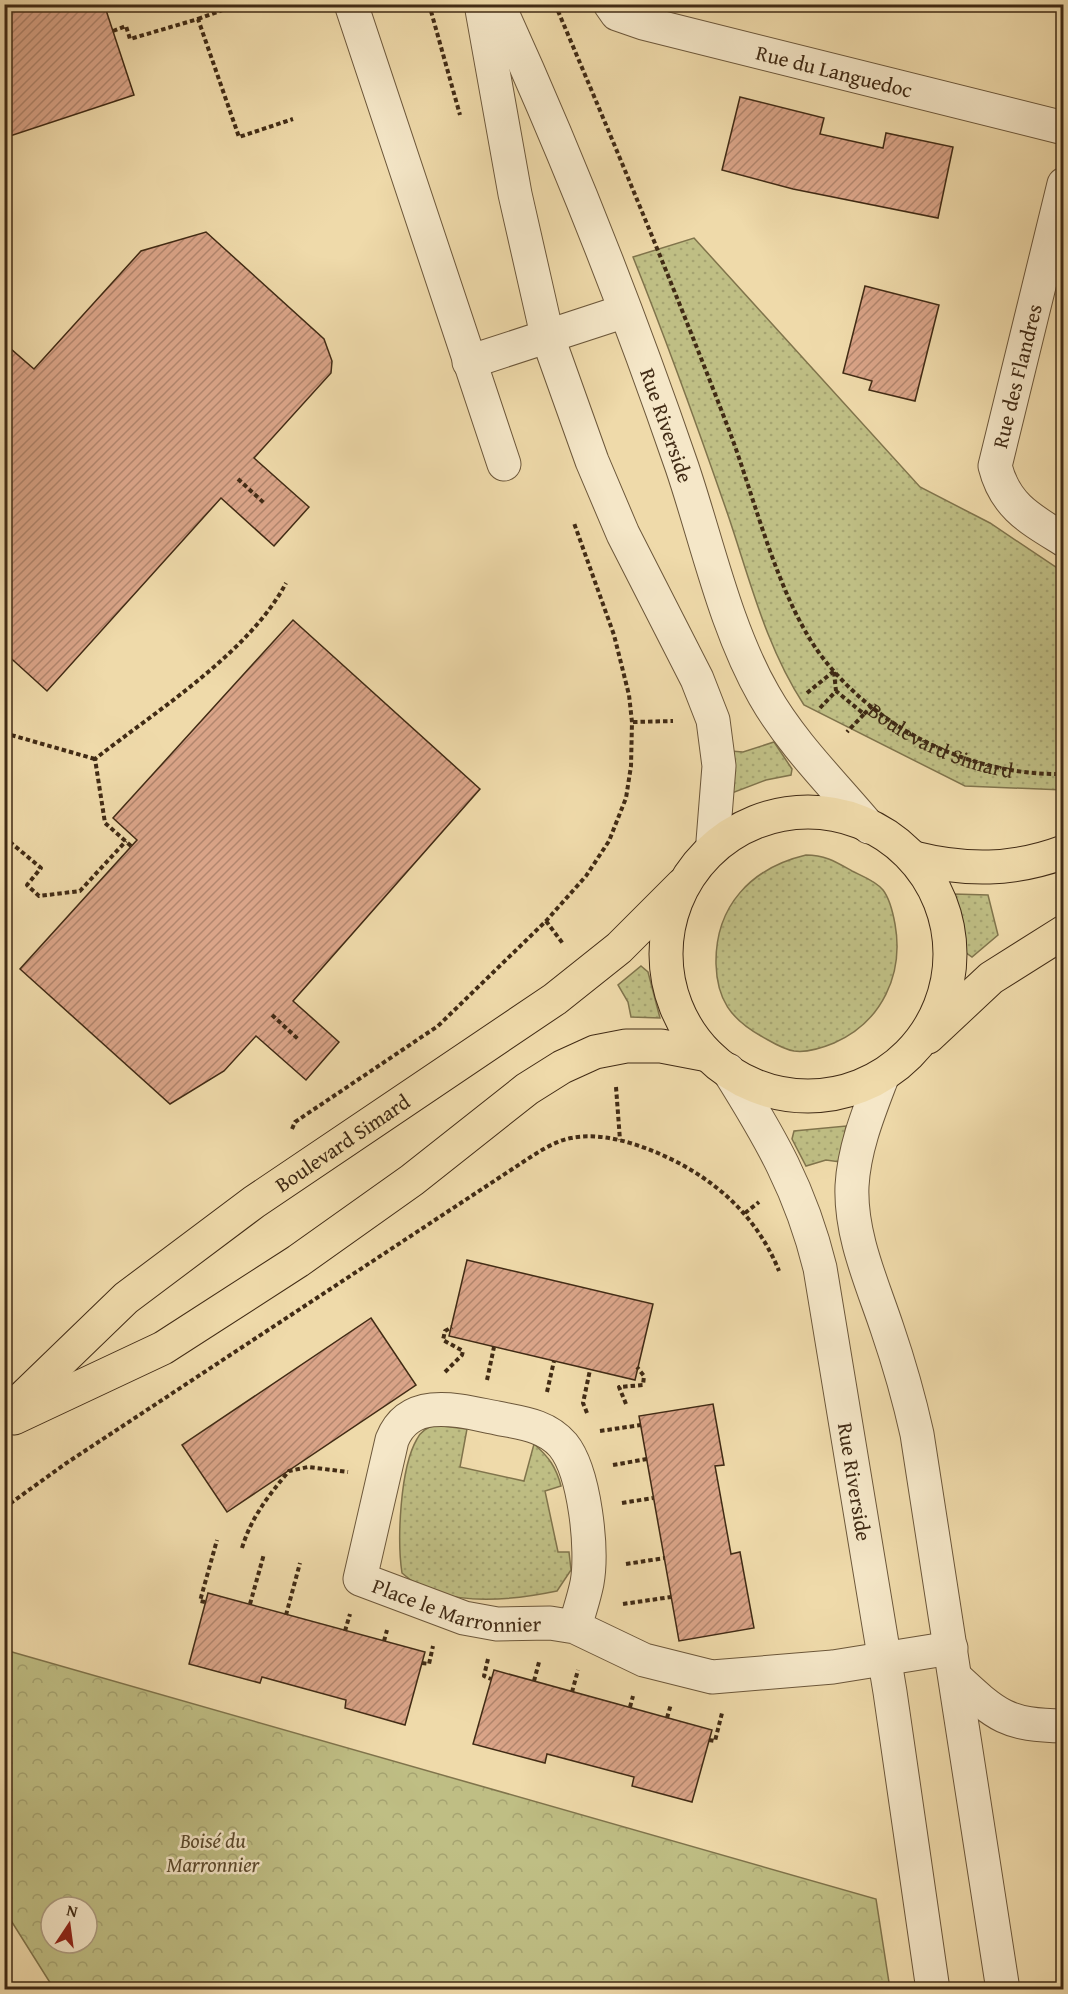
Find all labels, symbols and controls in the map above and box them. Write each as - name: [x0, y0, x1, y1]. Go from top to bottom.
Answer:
- street label: Rue du Languedoc: [753, 36, 916, 105]
- street label: Rue des Flandres: [984, 301, 1050, 451]
- street label: Rue Riverside: [633, 363, 702, 487]
- street label: Boulevard Simard: [862, 695, 1016, 786]
- street label: Boulevard Simard: [268, 1085, 416, 1199]
- street label: Rue Riverside: [830, 1420, 880, 1543]
- street label: Place le Marronnier: [368, 1570, 542, 1640]
- park label: Boisé du Marronnier: [167, 1825, 261, 1880]
- north arrow: [39, 1895, 99, 1955]
- text: N: [64, 1897, 81, 1923]

